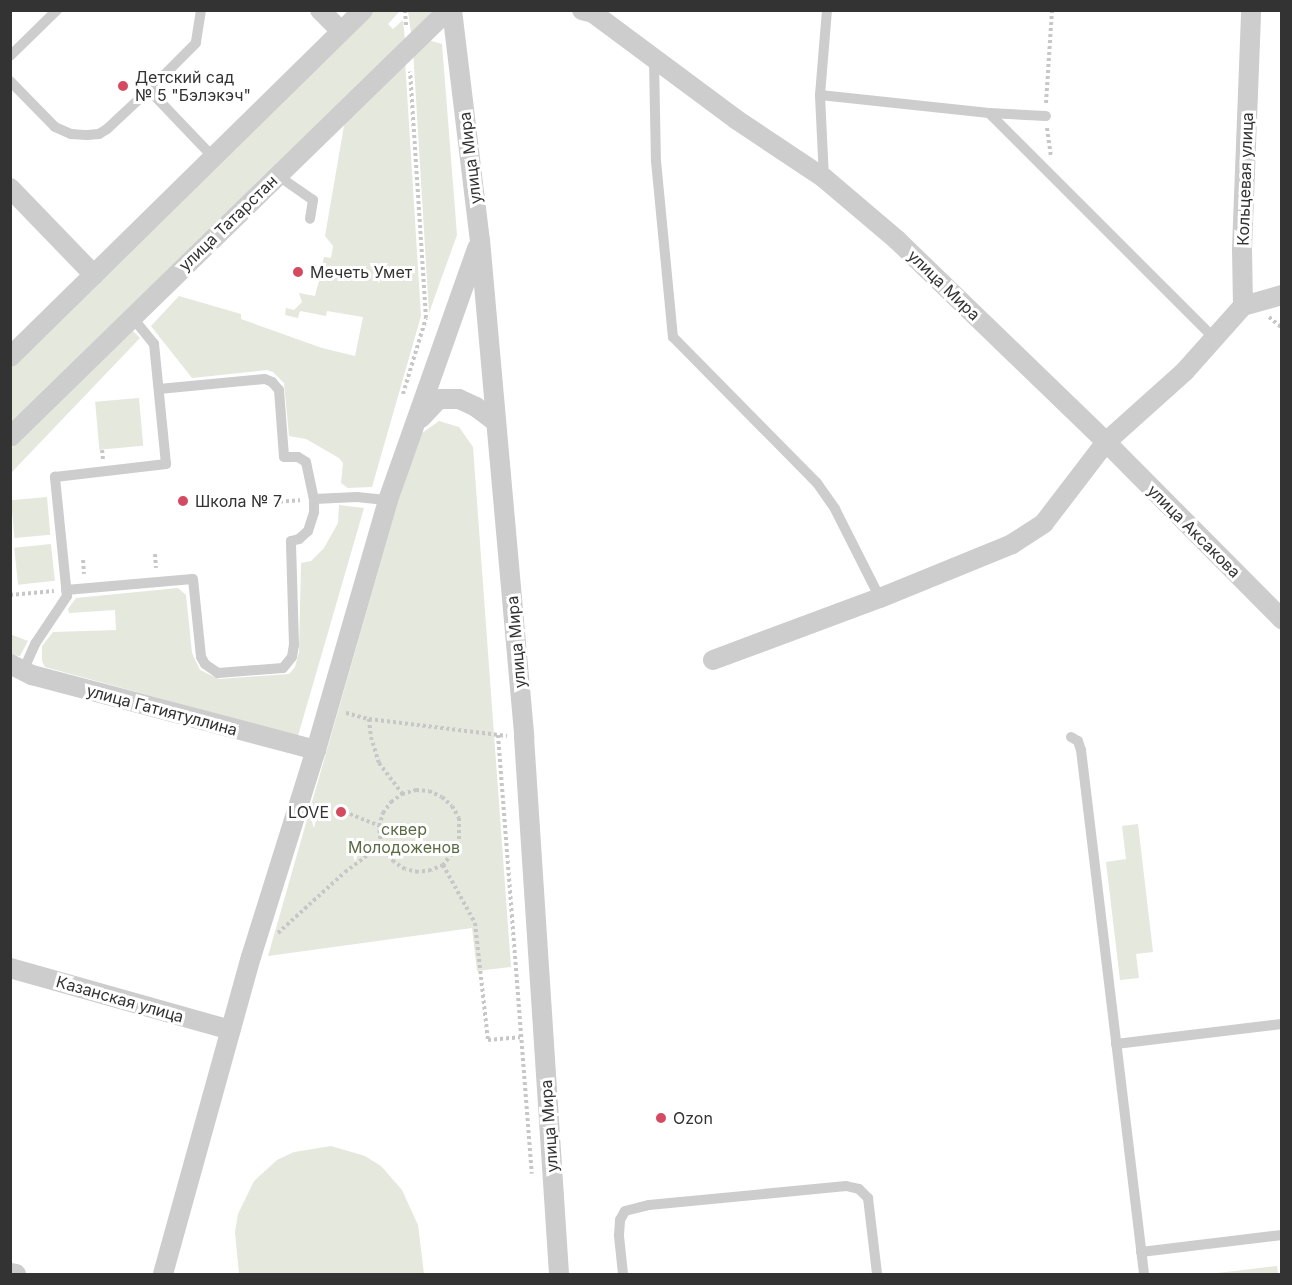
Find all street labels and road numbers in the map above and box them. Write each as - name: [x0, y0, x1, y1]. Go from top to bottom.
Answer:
- street label: улица Мира: [455, 111, 485, 205]
- street label: Кольцевая улица: [1233, 112, 1257, 246]
- street label: улица Татарстан: [175, 171, 281, 275]
- street label: улица Мира: [904, 246, 984, 324]
- street label: улица Аксакова: [1144, 481, 1244, 581]
- street label: улица Мира: [502, 595, 530, 689]
- street label: улица Гатиятуллина: [84, 681, 240, 739]
- street label: Казанская улица: [54, 972, 186, 1026]
- street label: улица Мира: [536, 1079, 562, 1173]

